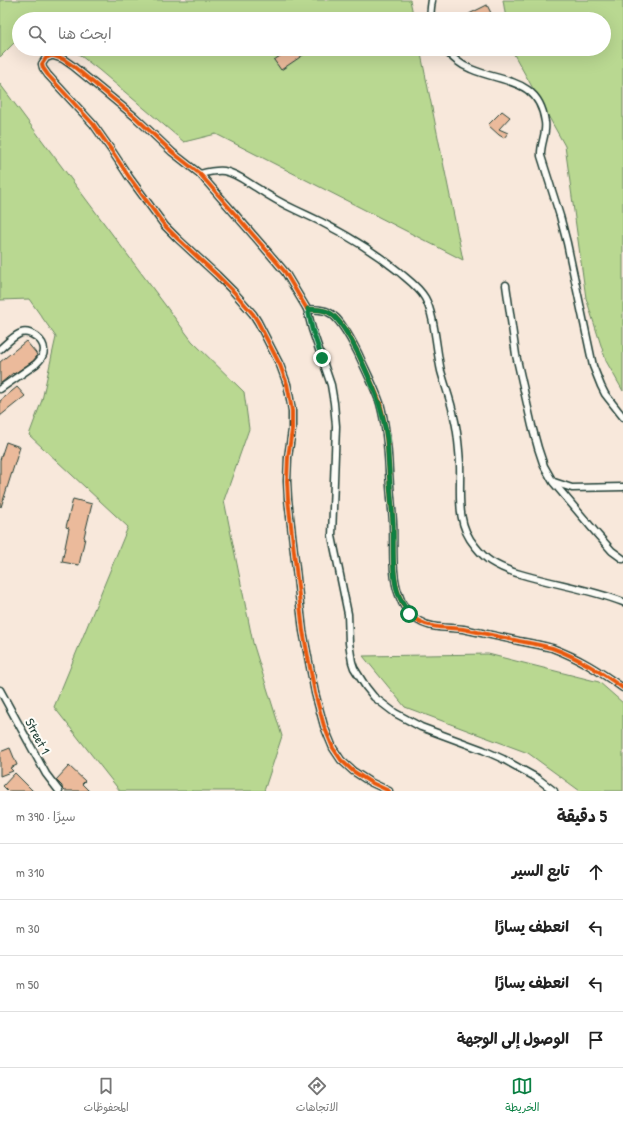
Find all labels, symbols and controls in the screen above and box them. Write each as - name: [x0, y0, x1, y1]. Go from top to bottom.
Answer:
- search box: [12, 12, 611, 56]
- icon: search: [26, 23, 48, 45]
- text: ابحث هنا: [58, 23, 112, 44]
- route end: [313, 349, 331, 367]
- route start: [400, 605, 418, 623]
- street label: Street 1: [21, 715, 55, 757]
- text: 5 دقيقة: [557, 804, 607, 827]
- text: سيرًا · 390 m: [16, 807, 75, 825]
- text: تابع السير: [512, 860, 569, 881]
- icon: ahead: [585, 861, 607, 883]
- text: 310 m: [16, 863, 44, 881]
- text: انعطف يسارًا: [495, 916, 569, 937]
- icon: left: [585, 917, 607, 939]
- text: 30 m: [16, 919, 40, 937]
- text: انعطف يسارًا: [495, 972, 569, 993]
- icon: left: [585, 973, 607, 995]
- text: 50 m: [16, 975, 39, 993]
- text: الوصول إلى الوجهة: [457, 1028, 569, 1049]
- icon: arrive: [585, 1029, 607, 1051]
- tab: المحفوظات: [84, 1075, 129, 1117]
- tab: الاتجاهات: [296, 1075, 338, 1117]
- tab: الخريطة: [505, 1075, 540, 1117]

